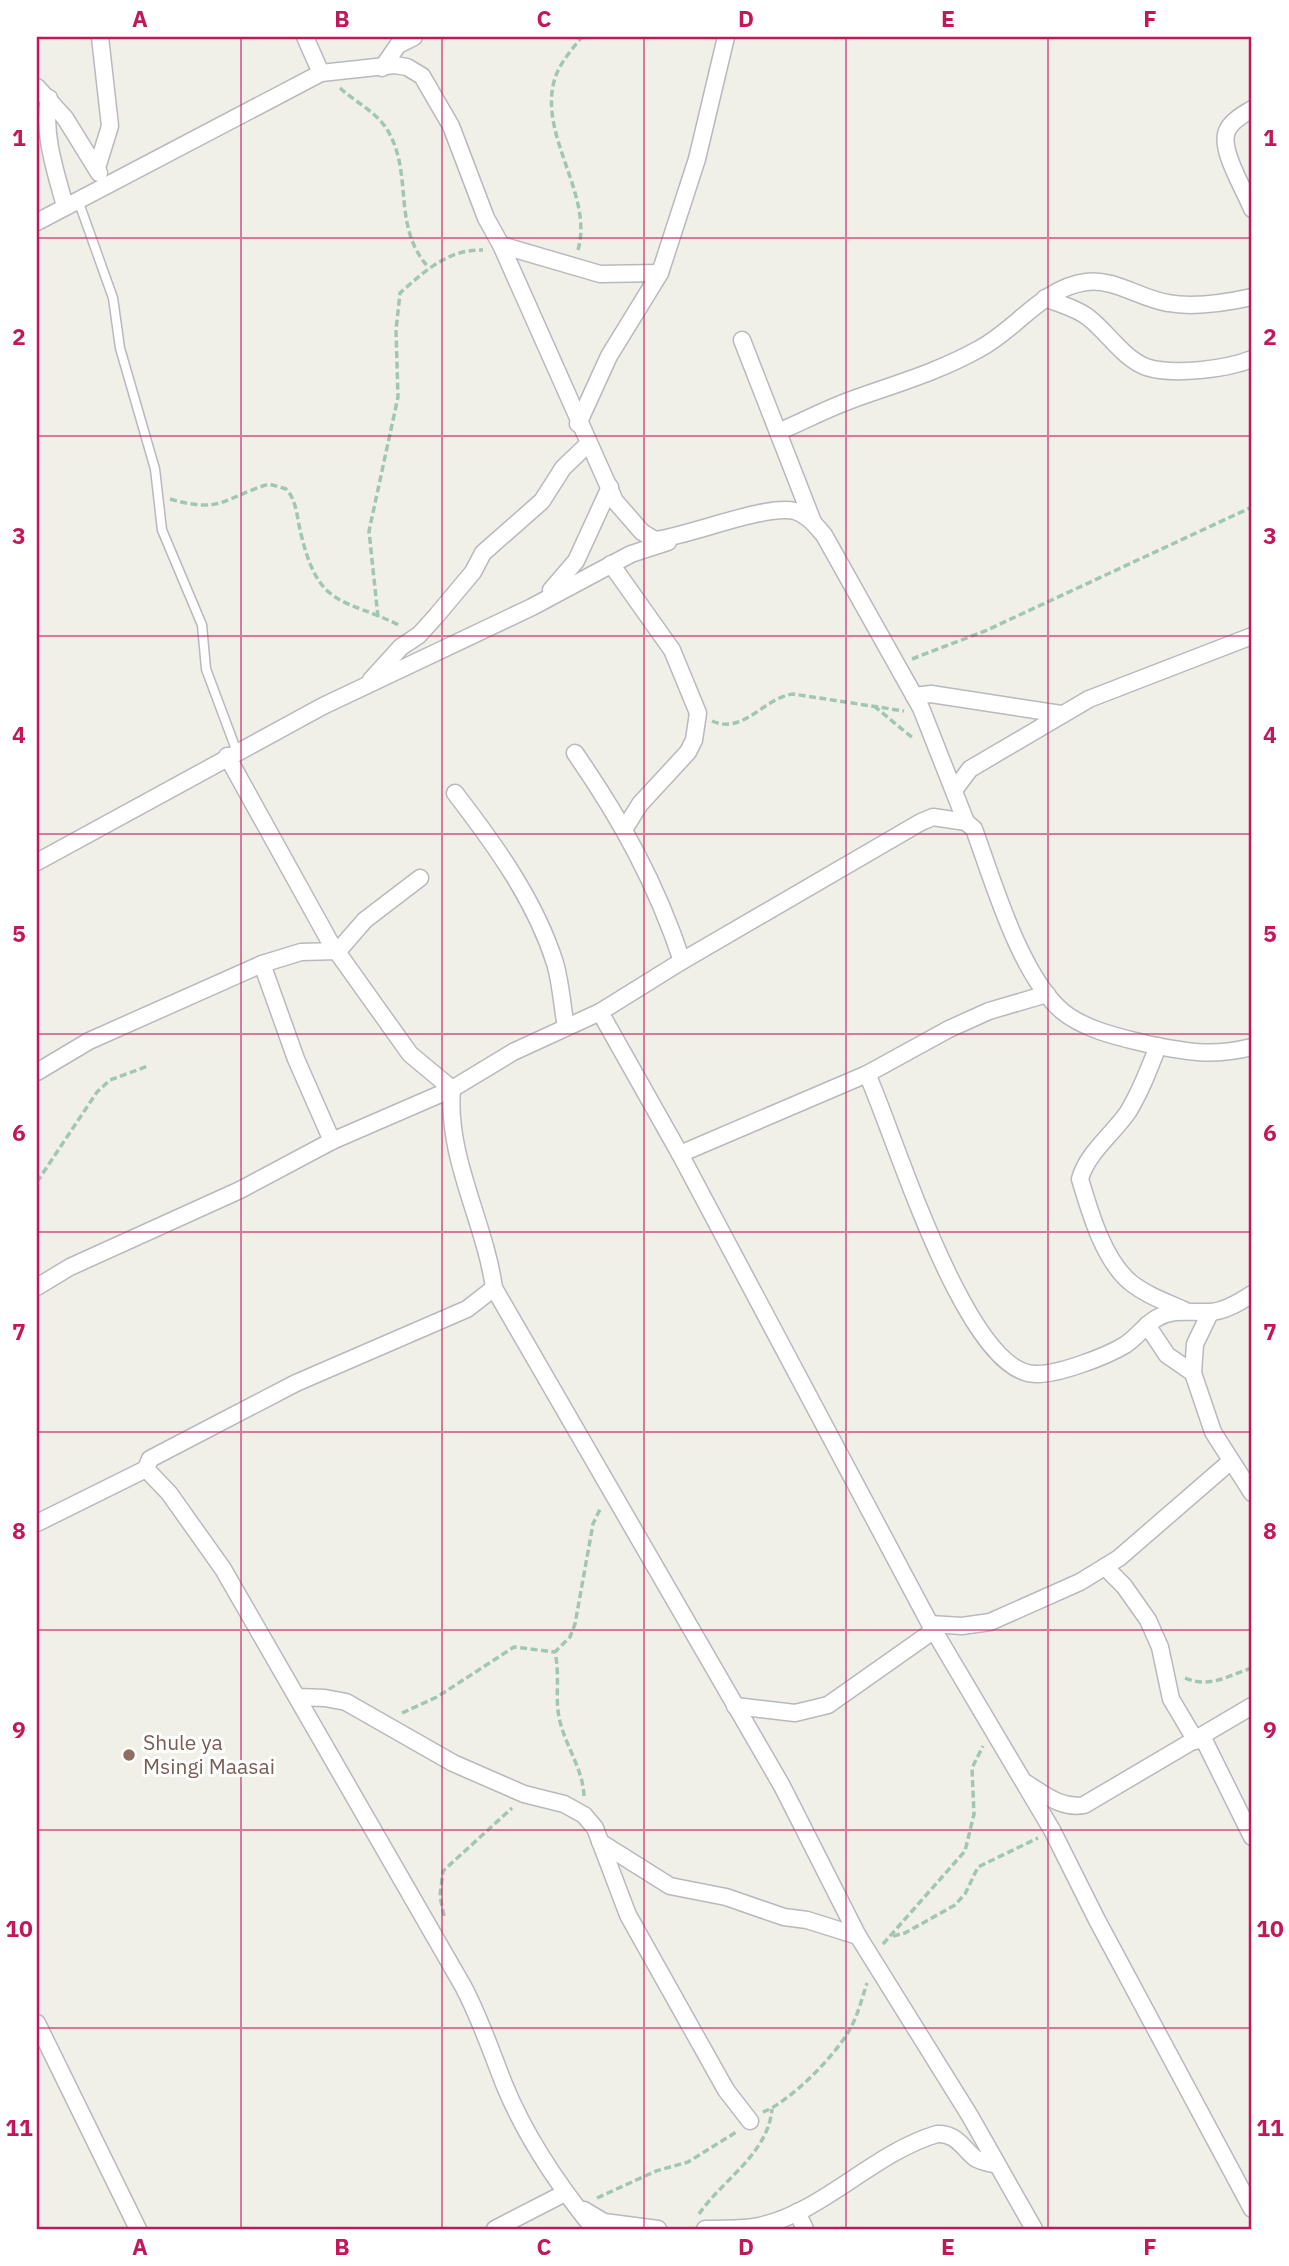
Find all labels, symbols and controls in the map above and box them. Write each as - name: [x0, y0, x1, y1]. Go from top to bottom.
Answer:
- text: A: [132, 3, 148, 33]
- text: B: [334, 3, 350, 33]
- text: C: [537, 3, 552, 33]
- text: D: [738, 3, 754, 33]
- text: E: [941, 3, 955, 33]
- text: F: [1143, 3, 1157, 33]
- text: 1: [12, 122, 26, 152]
- text: 1: [1263, 122, 1277, 152]
- text: 2: [12, 321, 26, 351]
- text: 2: [1263, 321, 1277, 351]
- text: 3: [12, 520, 26, 550]
- text: 3: [1263, 520, 1277, 550]
- text: 4: [12, 719, 26, 749]
- text: 4: [1263, 719, 1277, 749]
- text: 5: [12, 918, 26, 948]
- text: 5: [1263, 918, 1277, 948]
- text: 6: [12, 1117, 26, 1147]
- text: 6: [1263, 1117, 1277, 1147]
- text: 7: [12, 1316, 26, 1346]
- text: 7: [1263, 1316, 1277, 1346]
- text: 8: [12, 1515, 26, 1545]
- text: 8: [1263, 1515, 1277, 1545]
- text: 9: [12, 1714, 26, 1744]
- text: 9: [1263, 1714, 1277, 1744]
- place label: Shule ya Msingi Maasai: [143, 1728, 275, 1780]
- marker: Shule ya Msingi Maasai: [121, 1747, 137, 1763]
- text: 10: [5, 1913, 33, 1943]
- text: 10: [1256, 1913, 1284, 1943]
- text: 11: [5, 2112, 33, 2142]
- text: 11: [1256, 2112, 1284, 2142]
- text: A: [132, 2231, 148, 2261]
- text: B: [334, 2231, 350, 2261]
- text: C: [537, 2231, 552, 2261]
- text: D: [738, 2231, 754, 2261]
- text: E: [941, 2231, 955, 2261]
- text: F: [1143, 2231, 1157, 2261]

